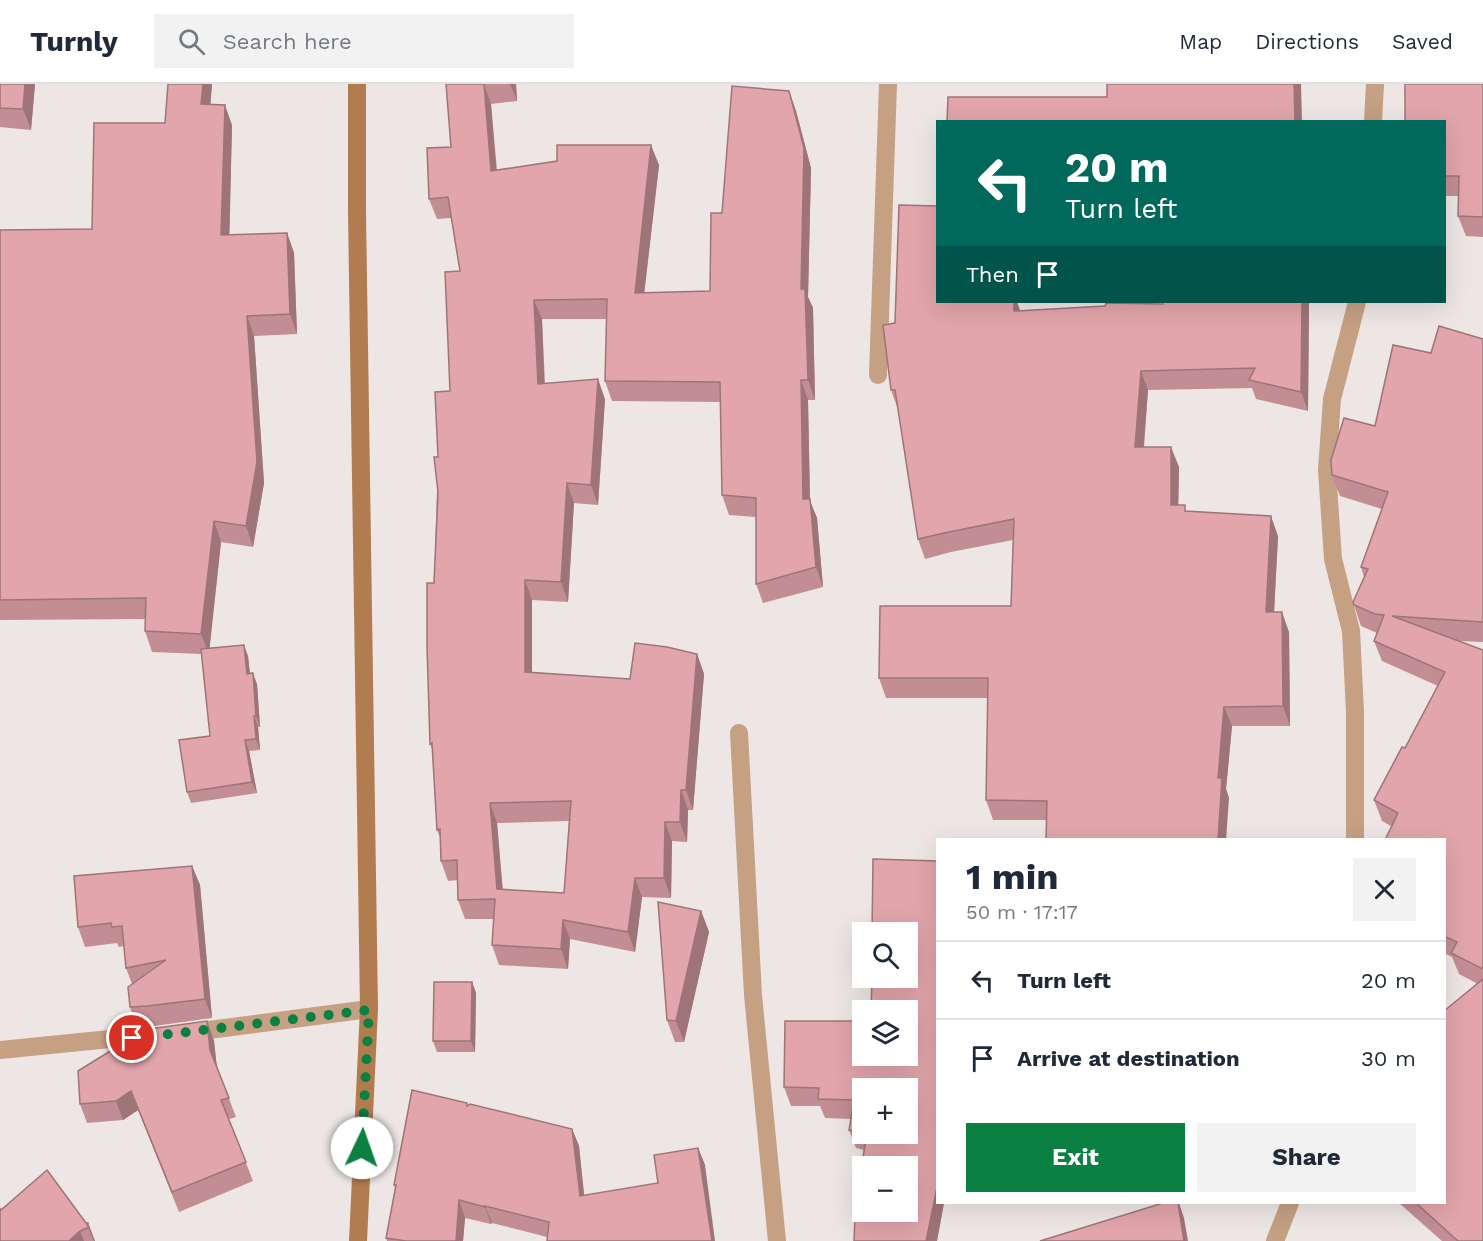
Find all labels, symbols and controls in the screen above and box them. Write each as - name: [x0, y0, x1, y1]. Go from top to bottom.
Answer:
- search box: [154, 14, 574, 68]
- text: Turnly: [30, 25, 118, 58]
- icon: search: [175, 25, 208, 58]
- text: Search here: [223, 29, 352, 54]
- text: Map: [1179, 29, 1222, 54]
- text: Directions: [1255, 29, 1359, 54]
- text: Saved: [1392, 29, 1453, 54]
- text: 20 m: [1065, 143, 1169, 192]
- icon: left: [966, 144, 1044, 222]
- text: Turn left: [1065, 193, 1177, 225]
- icon: arrive: [1031, 258, 1064, 291]
- text: Then: [966, 262, 1019, 287]
- text: 1 min: [966, 856, 1058, 898]
- button: close: [1353, 858, 1416, 921]
- text: 50 m · 17:17: [966, 900, 1078, 924]
- map controls: [852, 922, 918, 1222]
- button: search: [852, 922, 918, 988]
- icon: left: [966, 964, 999, 997]
- text: Turn left: [1017, 968, 1111, 993]
- text: 20 m: [1361, 968, 1416, 993]
- button: layers: [852, 1000, 918, 1066]
- pin: [106, 1012, 157, 1063]
- icon: arrive: [115, 1021, 148, 1054]
- icon: arrive: [966, 1042, 999, 1075]
- text: Arrive at destination: [1017, 1046, 1240, 1071]
- text: 30 m: [1361, 1046, 1416, 1071]
- button: +: [852, 1078, 918, 1144]
- position arrow: [330, 1116, 394, 1180]
- button: Exit: [966, 1123, 1185, 1192]
- button: Share: [1197, 1123, 1416, 1192]
- button: −: [852, 1156, 918, 1222]

